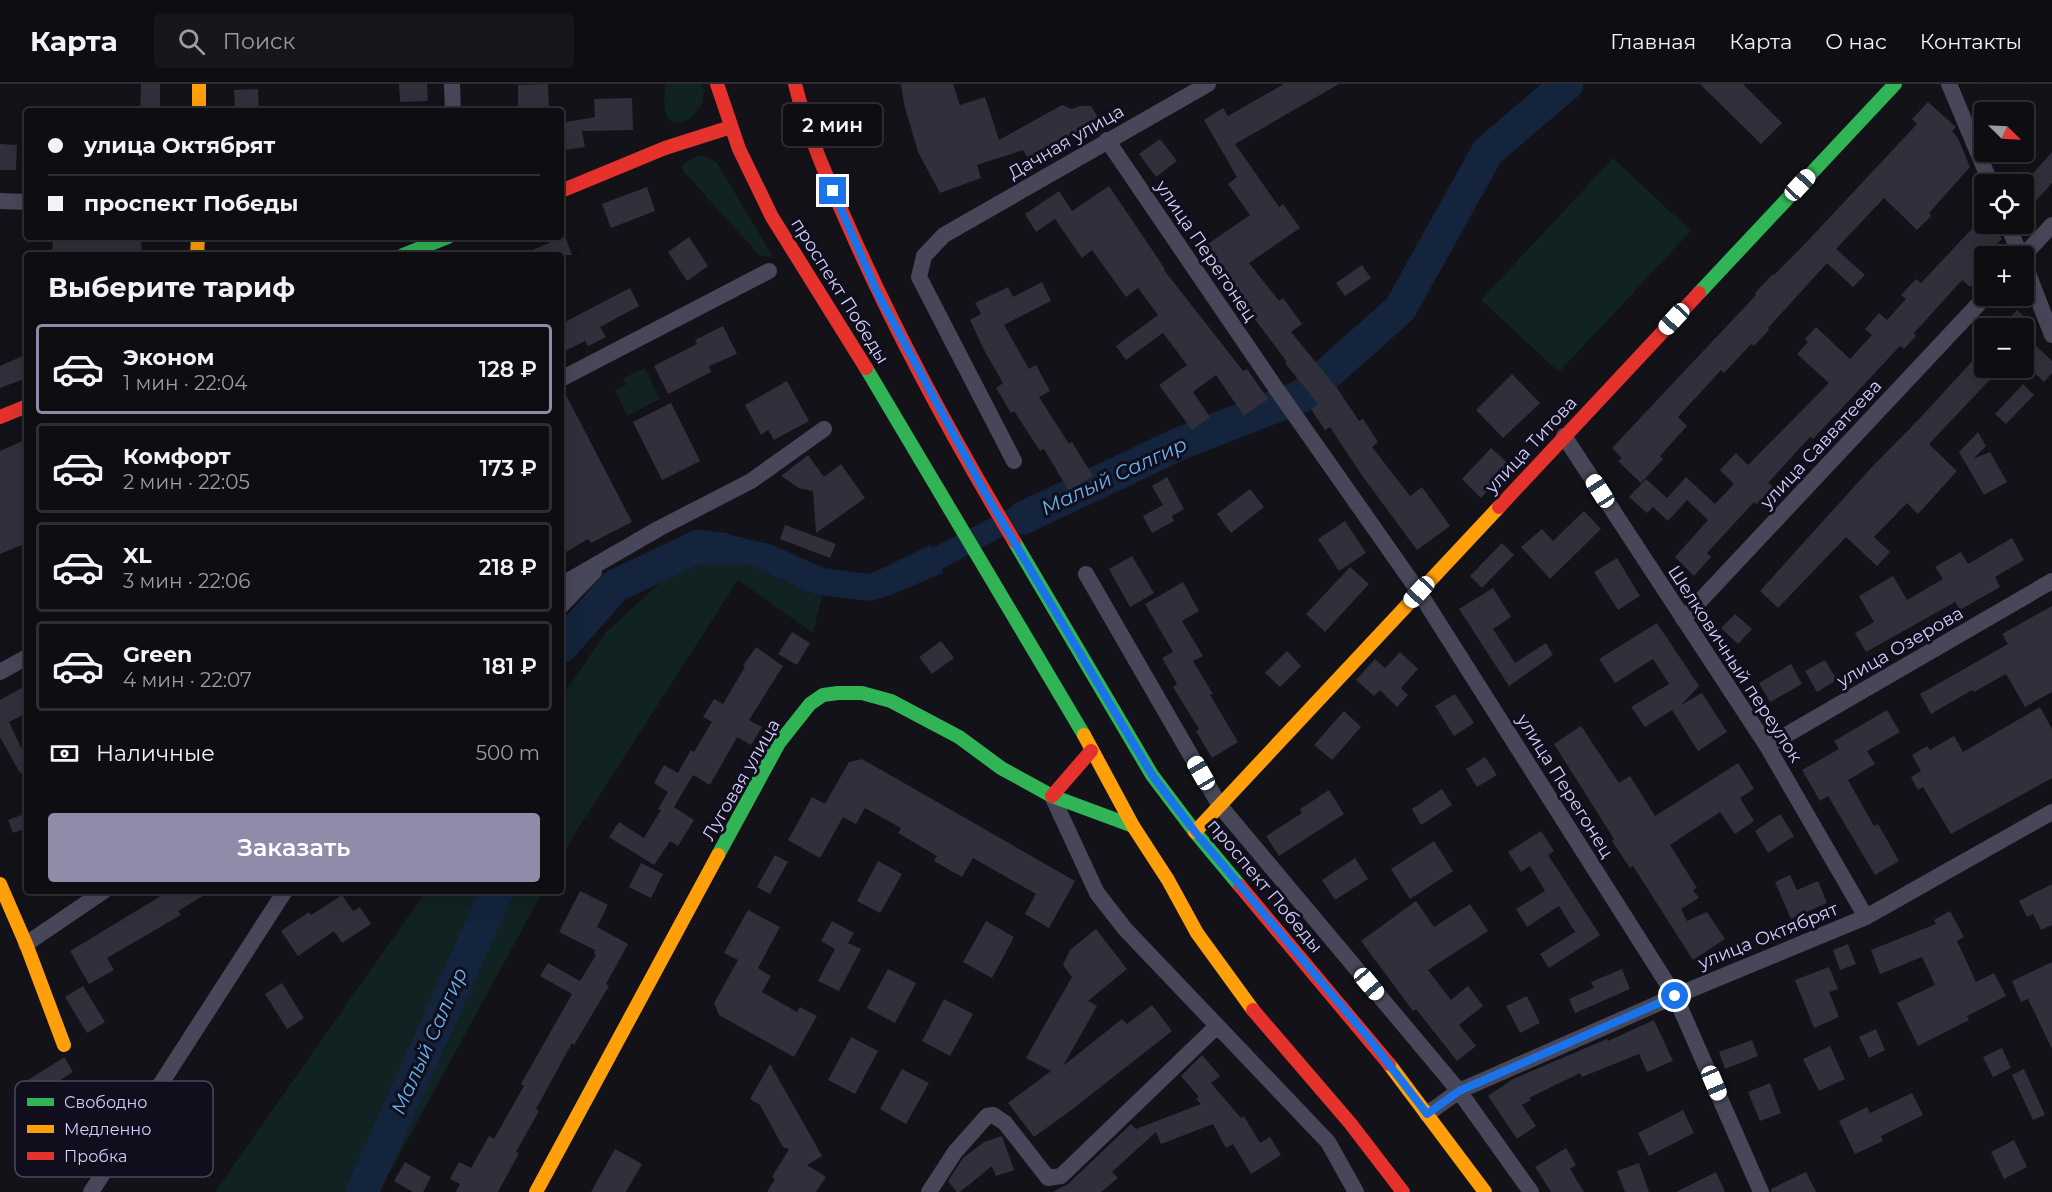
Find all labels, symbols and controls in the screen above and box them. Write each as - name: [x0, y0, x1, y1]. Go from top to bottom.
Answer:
- search box: [154, 14, 574, 68]
- text: Карта: [30, 24, 118, 58]
- icon: search: [175, 25, 208, 58]
- text: Поиск: [223, 28, 295, 55]
- text: Главная: [1610, 29, 1696, 54]
- text: Карта: [1729, 29, 1792, 54]
- text: О нас: [1825, 29, 1887, 54]
- text: Контакты: [1920, 29, 2022, 54]
- street label: Дачная улица: [1004, 100, 1128, 184]
- north arrow: [1974, 102, 2034, 162]
- map controls: [1974, 102, 2034, 378]
- callout: 2 мин: [784, 104, 882, 146]
- text: 2 мин: [802, 113, 863, 137]
- text: улица Октябрят: [84, 132, 275, 159]
- car: [1781, 166, 1819, 204]
- button: locate: [1974, 174, 2034, 234]
- street label: улица Перегонец: [1150, 175, 1261, 326]
- route end: [819, 177, 846, 204]
- text: проспект Победы: [84, 190, 298, 217]
- street label: проспект Победы: [786, 214, 894, 368]
- button: +: [1974, 246, 2034, 306]
- text: Выберите тариф: [48, 271, 295, 304]
- car: [1655, 300, 1693, 338]
- button: −: [1974, 318, 2034, 378]
- icon: car: [51, 342, 105, 396]
- text: Эконом: [123, 344, 214, 371]
- text: 128 ₽: [479, 356, 537, 383]
- text: 1 мин · 22:04: [123, 371, 247, 395]
- street label: улица Савватеева: [1755, 375, 1886, 514]
- street label: улица Титова: [1480, 392, 1582, 499]
- water label: Малый Салгир: [1037, 432, 1191, 520]
- icon: car: [51, 441, 105, 495]
- text: Комфорт: [123, 443, 231, 470]
- text: 173 ₽: [480, 455, 537, 482]
- text: 2 мин · 22:05: [123, 470, 250, 494]
- car: [1583, 471, 1617, 511]
- icon: car: [51, 540, 105, 594]
- text: XL: [123, 542, 152, 569]
- text: 218 ₽: [479, 554, 537, 581]
- street label: Шелковичный переулок: [1663, 561, 1807, 767]
- text: 3 мин · 22:06: [123, 569, 250, 593]
- car: [1400, 573, 1438, 611]
- street label: улица Озерова: [1832, 602, 1967, 693]
- icon: car: [51, 639, 105, 693]
- text: Green: [123, 641, 192, 668]
- text: 181 ₽: [483, 653, 537, 680]
- text: 4 мин · 22:07: [123, 668, 252, 692]
- street label: улица Перегонец: [1511, 709, 1618, 862]
- street label: Луговая улица: [697, 715, 785, 845]
- icon: cash: [48, 737, 81, 770]
- text: Наличные: [96, 740, 215, 767]
- text: 500 m: [476, 741, 540, 765]
- car: [1184, 753, 1218, 793]
- button: Заказать: [48, 813, 540, 882]
- street label: проспект Победы: [1203, 815, 1327, 957]
- street label: улица Октябрят: [1694, 898, 1842, 974]
- water label: Малый Салгир: [386, 964, 472, 1118]
- car: [1351, 964, 1387, 1004]
- route start: [1661, 982, 1688, 1009]
- car: [1699, 1063, 1729, 1103]
- legend: [15, 1081, 213, 1177]
- text: Свободно: [64, 1093, 147, 1112]
- text: Медленно: [64, 1120, 151, 1139]
- text: Пробка: [64, 1147, 127, 1166]

